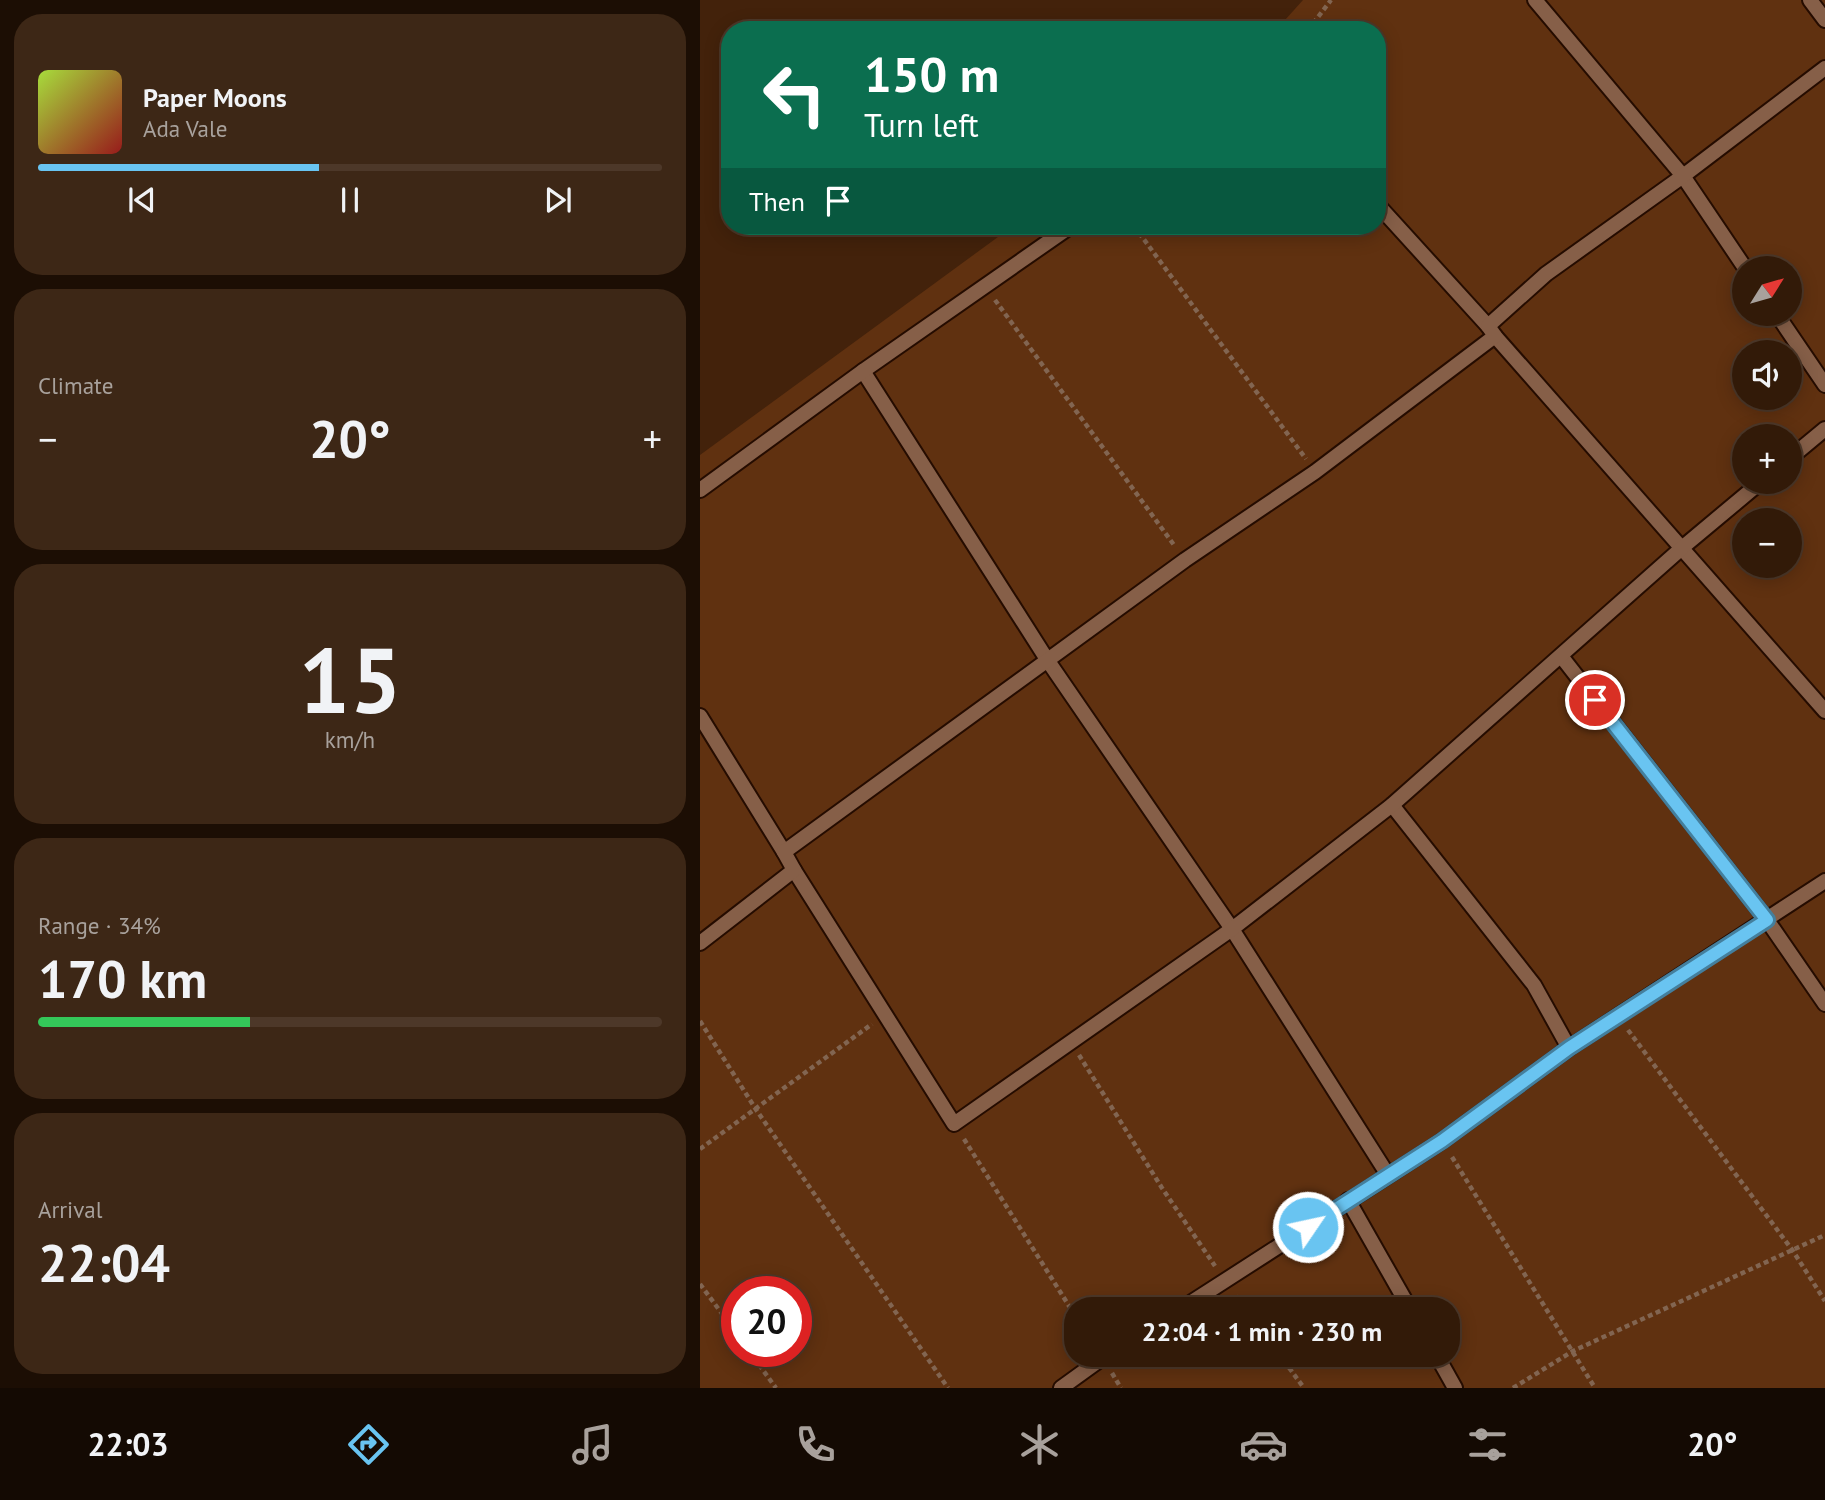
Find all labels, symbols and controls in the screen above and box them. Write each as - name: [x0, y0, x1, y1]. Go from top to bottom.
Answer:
- text: 150 m: [864, 42, 999, 106]
- icon: left: [749, 49, 840, 140]
- text: Paper Moons: [143, 81, 287, 114]
- text: Turn left: [864, 104, 979, 146]
- text: Ada Vale: [143, 114, 227, 143]
- icon: previous: [123, 181, 161, 219]
- icon: pause: [331, 181, 369, 219]
- icon: next: [539, 181, 577, 219]
- icon: arrive: [819, 182, 857, 220]
- text: Then: [749, 185, 805, 218]
- north arrow: [1732, 256, 1802, 326]
- map controls: [1732, 256, 1802, 578]
- button: sound: [1732, 340, 1802, 410]
- text: Climate: [38, 371, 113, 400]
- text: 20°: [309, 405, 391, 472]
- text: −: [38, 414, 57, 463]
- text: +: [643, 414, 662, 463]
- button: +: [1732, 424, 1802, 494]
- button: −: [1732, 508, 1802, 578]
- text: 15: [298, 620, 402, 738]
- pin: [1565, 670, 1625, 730]
- icon: arrive: [1576, 681, 1614, 719]
- text: km/h: [325, 725, 375, 754]
- text: Range · 34%: [38, 911, 161, 940]
- text: 170 km: [38, 945, 207, 1012]
- position arrow: [1271, 1190, 1345, 1264]
- text: Arrival: [38, 1195, 102, 1224]
- text: 22:04: [38, 1229, 170, 1296]
- speed limit sign: 20: [721, 1276, 812, 1367]
- text: 22:04 · 1 min · 230 m: [1142, 1315, 1382, 1348]
- icon: directions: [344, 1420, 393, 1469]
- icon: music: [568, 1420, 617, 1469]
- icon: phone: [791, 1420, 840, 1469]
- icon: climate: [1015, 1420, 1064, 1469]
- icon: car: [1239, 1420, 1288, 1469]
- icon: filters: [1463, 1420, 1512, 1469]
- text: 22:03: [87, 1423, 169, 1465]
- text: 20°: [1687, 1423, 1738, 1465]

